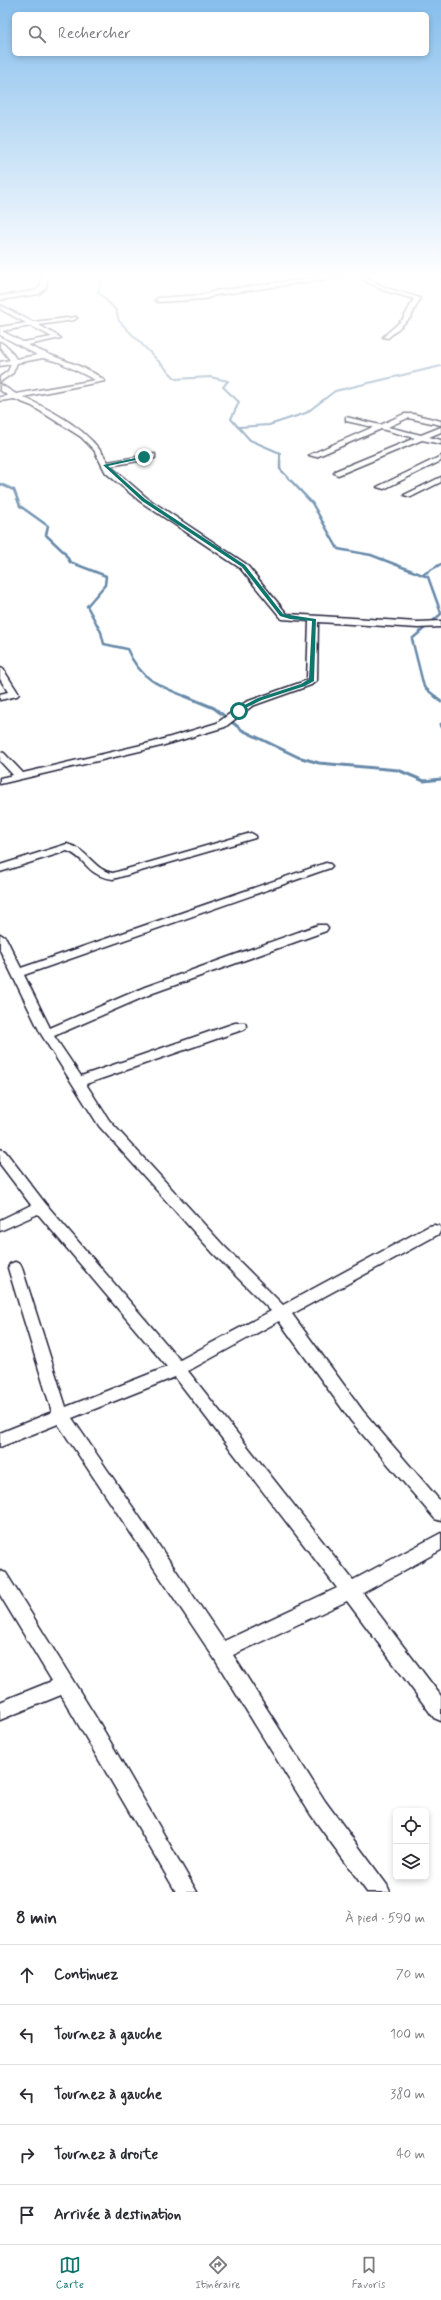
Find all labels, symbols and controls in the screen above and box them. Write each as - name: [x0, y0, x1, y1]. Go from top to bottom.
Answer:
- search box: [12, 12, 429, 56]
- icon: search: [26, 23, 48, 45]
- text: Rechercher: [58, 24, 131, 44]
- route end: [135, 448, 153, 466]
- route start: [230, 702, 248, 720]
- map controls: [393, 1808, 429, 1880]
- button: locate: [393, 1808, 429, 1844]
- button: layers: [393, 1844, 429, 1880]
- text: 8 min: [16, 1907, 57, 1929]
- text: À pied · 590 m: [345, 1910, 425, 1927]
- icon: ahead: [16, 1964, 38, 1986]
- text: Continuez: [54, 1965, 118, 1985]
- text: 70 m: [396, 1966, 425, 1983]
- icon: left: [16, 2024, 38, 2046]
- text: Tournez à gauche: [54, 2025, 162, 2045]
- text: 100 m: [390, 2026, 425, 2043]
- icon: left: [16, 2084, 38, 2106]
- text: Tournez à gauche: [54, 2085, 162, 2105]
- text: 380 m: [390, 2086, 425, 2103]
- icon: right: [16, 2144, 38, 2166]
- text: Tournez à droite: [54, 2145, 158, 2165]
- text: 40 m: [396, 2146, 425, 2163]
- icon: arrive: [16, 2204, 38, 2226]
- text: Arrivée à destination: [54, 2205, 181, 2225]
- tab: Carte: [56, 2254, 84, 2292]
- tab: Itinéraire: [195, 2254, 240, 2292]
- tab: Favoris: [352, 2254, 385, 2292]

